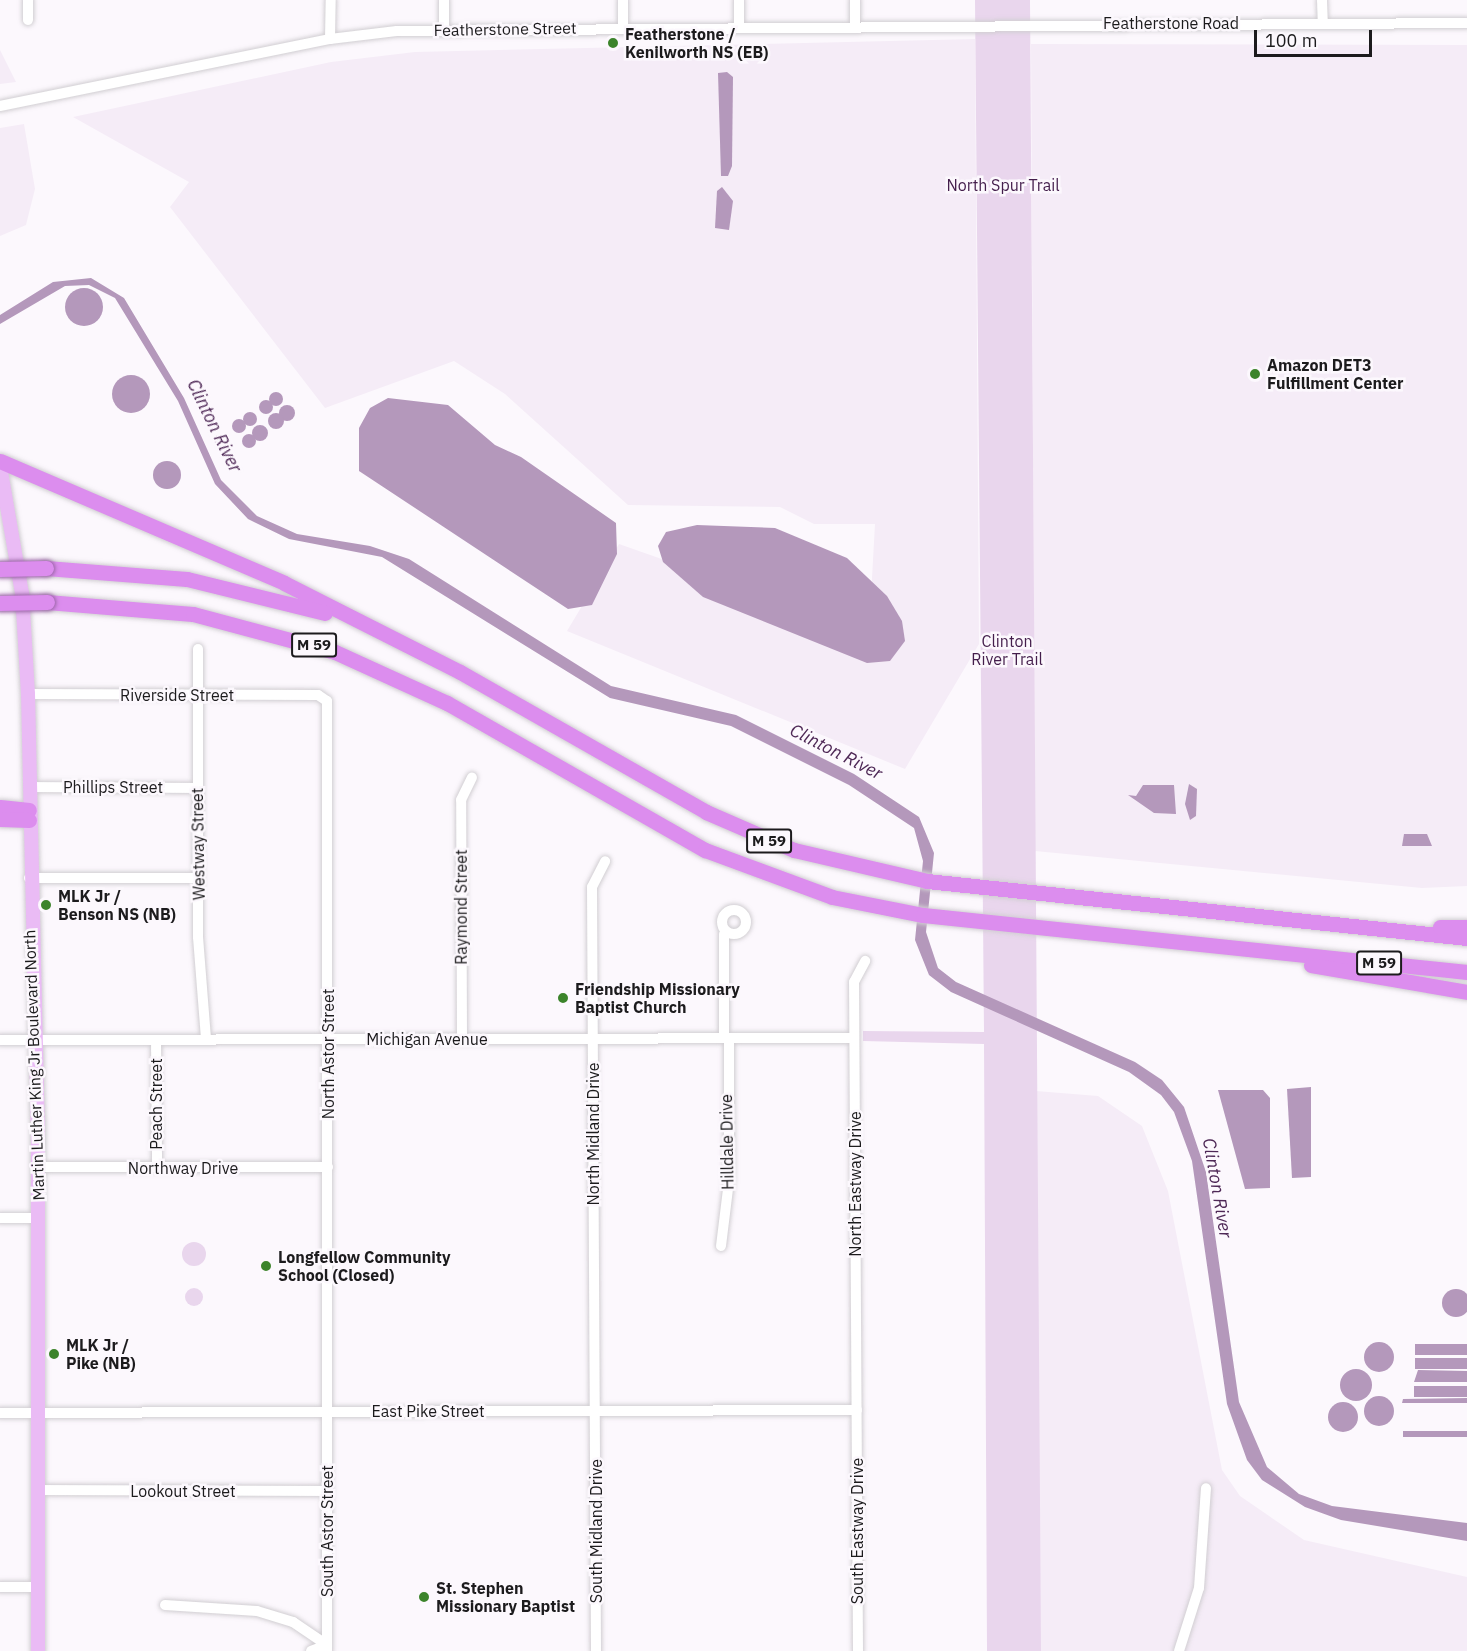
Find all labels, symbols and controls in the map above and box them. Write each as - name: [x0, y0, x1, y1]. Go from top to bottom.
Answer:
- street label: Featherstone Road: [1103, 13, 1239, 33]
- street label: Featherstone Street: [433, 18, 577, 40]
- scale bar: [1257, 18, 1376, 56]
- place label: Featherstone / Kenilworth NS (EB): [625, 24, 768, 62]
- text: 100 m: [1265, 29, 1317, 52]
- marker: Featherstone / Kenilworth NS (EB): [606, 36, 620, 50]
- park label: North Spur Trail: [946, 175, 1060, 195]
- place label: Amazon DET3 Fulfillment Center: [1267, 355, 1403, 393]
- marker: Amazon DET3 Fulfillment Center: [1248, 367, 1262, 381]
- water label: Clinton River: [182, 376, 246, 476]
- park label: Clinton River Trail: [971, 631, 1043, 669]
- road number: M 59: [290, 633, 338, 657]
- street label: Riverside Street: [120, 685, 234, 705]
- water label: Clinton River: [786, 719, 886, 785]
- street label: Phillips Street: [63, 777, 163, 797]
- street label: Westway Street: [187, 788, 209, 900]
- road number: M 59: [745, 829, 793, 853]
- street label: Raymond Street: [451, 849, 471, 965]
- place label: MLK Jr / Benson NS (NB): [58, 886, 176, 924]
- marker: MLK Jr / Benson NS (NB): [39, 898, 53, 912]
- street label: Martin Luther King Jr Boulevard North: [20, 929, 48, 1201]
- road number: M 59: [1355, 951, 1403, 975]
- place label: Friendship Missionary Baptist Church: [575, 979, 740, 1017]
- street label: North Astor Street: [318, 989, 338, 1119]
- marker: Friendship Missionary Baptist Church: [556, 991, 570, 1005]
- street label: Michigan Avenue: [366, 1029, 488, 1049]
- street label: Peach Street: [146, 1058, 166, 1150]
- street label: North Midland Drive: [583, 1062, 603, 1206]
- street label: Hilldale Drive: [717, 1094, 737, 1190]
- street label: North Eastway Drive: [845, 1111, 865, 1257]
- water label: Clinton River: [1198, 1136, 1236, 1240]
- street label: Northway Drive: [128, 1158, 238, 1178]
- place label: Longfellow Community School (Closed): [278, 1247, 450, 1285]
- marker: Longfellow Community School (Closed): [259, 1259, 273, 1273]
- place label: MLK Jr / Pike (NB): [66, 1335, 136, 1373]
- marker: MLK Jr / Pike (NB): [47, 1347, 61, 1361]
- street label: East Pike Street: [371, 1401, 485, 1421]
- street label: South Eastway Drive: [847, 1458, 867, 1604]
- street label: South Midland Drive: [586, 1459, 606, 1603]
- street label: South Astor Street: [317, 1465, 337, 1597]
- street label: Lookout Street: [130, 1481, 236, 1501]
- place label: St. Stephen Missionary Baptist: [436, 1578, 575, 1616]
- marker: St. Stephen Missionary Baptist: [417, 1590, 431, 1604]

